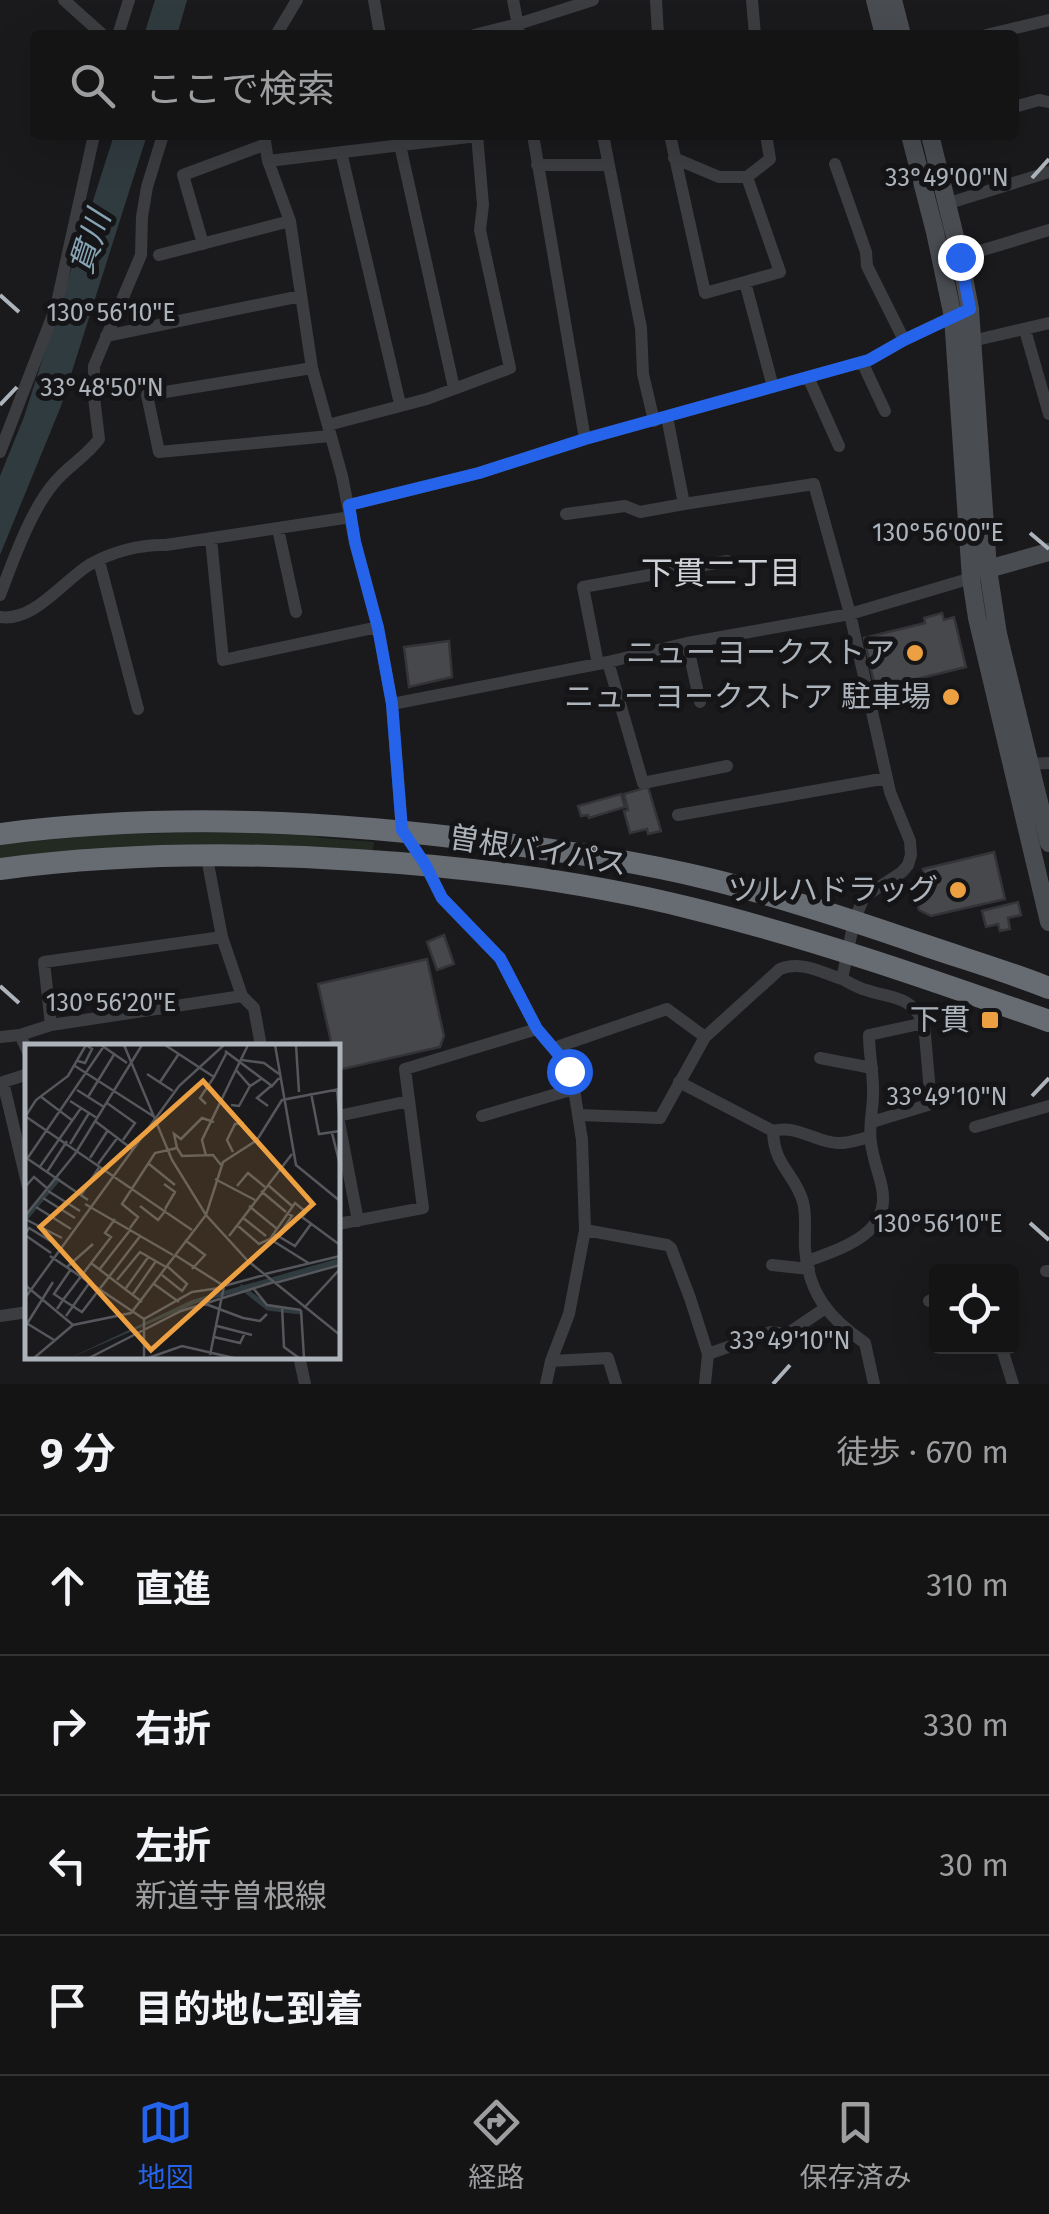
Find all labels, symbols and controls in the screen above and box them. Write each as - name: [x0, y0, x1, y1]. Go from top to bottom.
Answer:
- search box: [30, 30, 1019, 140]
- icon: search: [65, 58, 120, 113]
- text: ここで検索: [145, 66, 335, 112]
- text: 33°49'00"N: [885, 163, 1009, 193]
- water label: 貫川: [62, 203, 119, 278]
- route end: [938, 235, 984, 281]
- text: 130°56'10"E: [46, 298, 176, 328]
- text: 33°48'50"N: [40, 373, 164, 403]
- text: 130°56'00"E: [872, 518, 1004, 548]
- district label: 下貫二丁目: [641, 554, 801, 592]
- place label: ニューヨークストア: [626, 635, 895, 671]
- marker: ニューヨークストア: [904, 642, 926, 664]
- place label: ニューヨークストア 駐車場: [564, 679, 931, 715]
- marker: ニューヨークストア 駐車場: [940, 686, 962, 708]
- street label: 曽根バイパス: [447, 819, 629, 883]
- place label: ツルハドラッグ: [728, 872, 938, 908]
- marker: ツルハドラッグ: [947, 879, 969, 901]
- text: 130°56'20"E: [46, 988, 176, 1018]
- place label: 下貫: [910, 1002, 970, 1038]
- marker: 下貫: [979, 1009, 1001, 1031]
- inset map: [25, 1044, 340, 1359]
- route start: [547, 1049, 593, 1095]
- text: 33°49'10"N: [886, 1082, 1008, 1112]
- text: 130°56'10"E: [873, 1209, 1003, 1239]
- map controls: [929, 1264, 1019, 1354]
- button: locate: [929, 1264, 1019, 1354]
- text: 33°49'10"N: [729, 1326, 851, 1356]
- text: 9 分: [40, 1429, 115, 1479]
- text: 徒歩 · 670 m: [837, 1433, 1009, 1471]
- icon: ahead: [40, 1558, 95, 1613]
- text: 直進: [135, 1566, 211, 1612]
- text: 310 m: [926, 1566, 1009, 1604]
- icon: right: [40, 1698, 95, 1753]
- text: 右折: [135, 1706, 211, 1752]
- text: 330 m: [923, 1706, 1009, 1744]
- text: 左折: [135, 1823, 211, 1869]
- icon: left: [40, 1838, 95, 1893]
- text: 30 m: [939, 1846, 1009, 1884]
- text: 新道寺曽根線: [135, 1877, 327, 1915]
- icon: arrive: [40, 1978, 95, 2033]
- text: 目的地に到着: [135, 1986, 363, 2032]
- tab: 地図: [137, 2095, 194, 2195]
- tab: 経路: [468, 2095, 525, 2195]
- tab: 保存済み: [799, 2095, 912, 2195]

